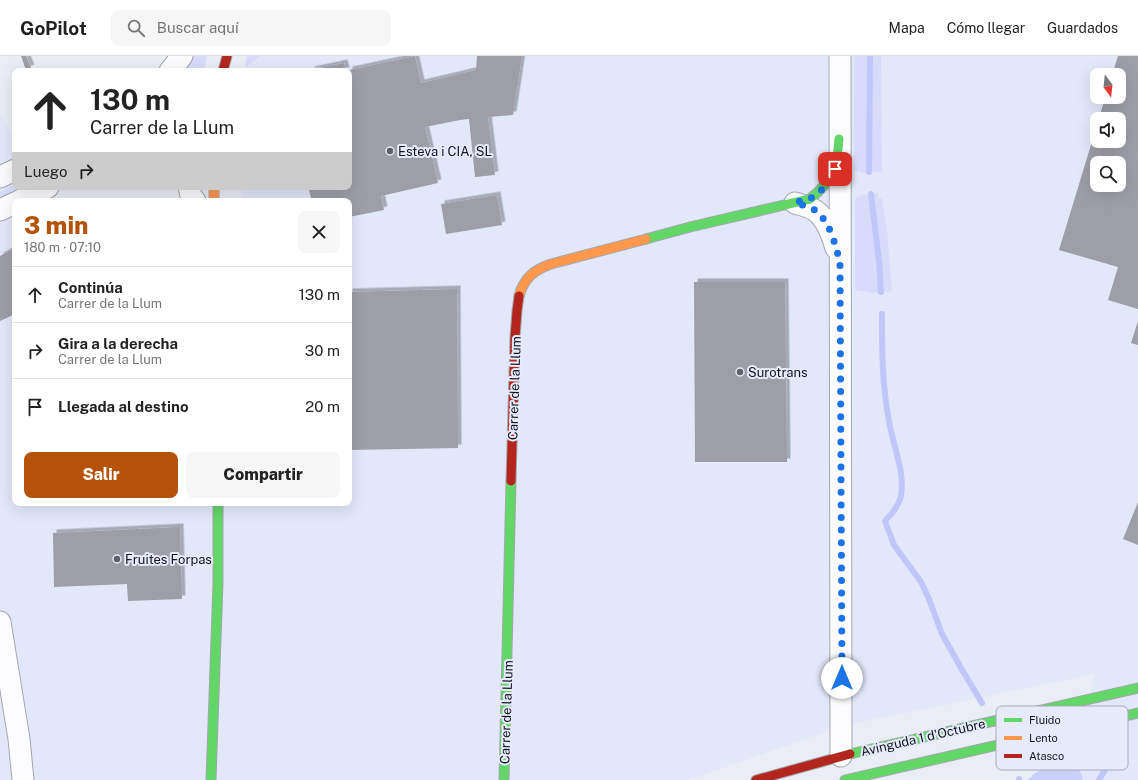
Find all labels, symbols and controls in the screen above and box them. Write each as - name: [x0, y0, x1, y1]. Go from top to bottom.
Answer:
- search box: [111, 10, 391, 46]
- text: GoPilot: [20, 17, 87, 39]
- icon: search: [125, 17, 147, 39]
- text: Buscar aquí: [157, 19, 239, 36]
- text: Mapa: [889, 20, 925, 36]
- text: Cómo llegar: [947, 20, 1025, 36]
- text: Guardados: [1047, 20, 1118, 36]
- north arrow: [1090, 68, 1126, 104]
- map controls: [1090, 68, 1126, 192]
- text: 130 m: [90, 83, 170, 116]
- icon: ahead: [24, 84, 76, 136]
- button: sound: [1090, 112, 1126, 148]
- text: Carrer de la Llum: [90, 117, 234, 138]
- place label: Esteva i CIA, SL: [398, 144, 492, 159]
- marker: Esteva i CIA, SL: [385, 146, 395, 156]
- pin: [818, 152, 852, 186]
- button: search: [1090, 156, 1126, 192]
- icon: arrive: [824, 158, 846, 180]
- icon: right: [75, 160, 97, 182]
- text: Luego: [24, 163, 67, 180]
- text: 3 min: [24, 211, 88, 239]
- button: close: [298, 211, 340, 253]
- text: 180 m · 07:10: [24, 240, 101, 255]
- text: Continúa: [58, 279, 123, 296]
- icon: ahead: [24, 284, 46, 306]
- text: 130 m: [299, 286, 340, 303]
- text: Carrer de la Llum: [58, 296, 162, 311]
- text: Gira a la derecha: [58, 335, 178, 352]
- street label: Carrer de la Llum: [505, 336, 524, 440]
- icon: right: [24, 340, 46, 362]
- text: 30 m: [305, 342, 340, 359]
- text: Carrer de la Llum: [58, 352, 162, 367]
- place label: Surotrans: [748, 365, 807, 380]
- marker: Surotrans: [735, 367, 745, 377]
- icon: arrive: [24, 396, 46, 418]
- text: Llegada al destino: [58, 398, 189, 415]
- text: 20 m: [305, 398, 340, 415]
- button: Salir: [24, 452, 178, 498]
- button: Compartir: [186, 452, 340, 498]
- place label: Fruites Forpas: [125, 552, 212, 567]
- marker: Fruites Forpas: [112, 554, 122, 564]
- position arrow: [821, 657, 863, 699]
- street label: Carrer de la Llum: [497, 660, 516, 764]
- legend: [996, 706, 1128, 770]
- text: Fluido: [1029, 714, 1061, 726]
- street label: Avinguda 1 d'Octubre: [859, 716, 987, 759]
- text: Lento: [1029, 732, 1058, 744]
- text: Atasco: [1029, 750, 1064, 762]

